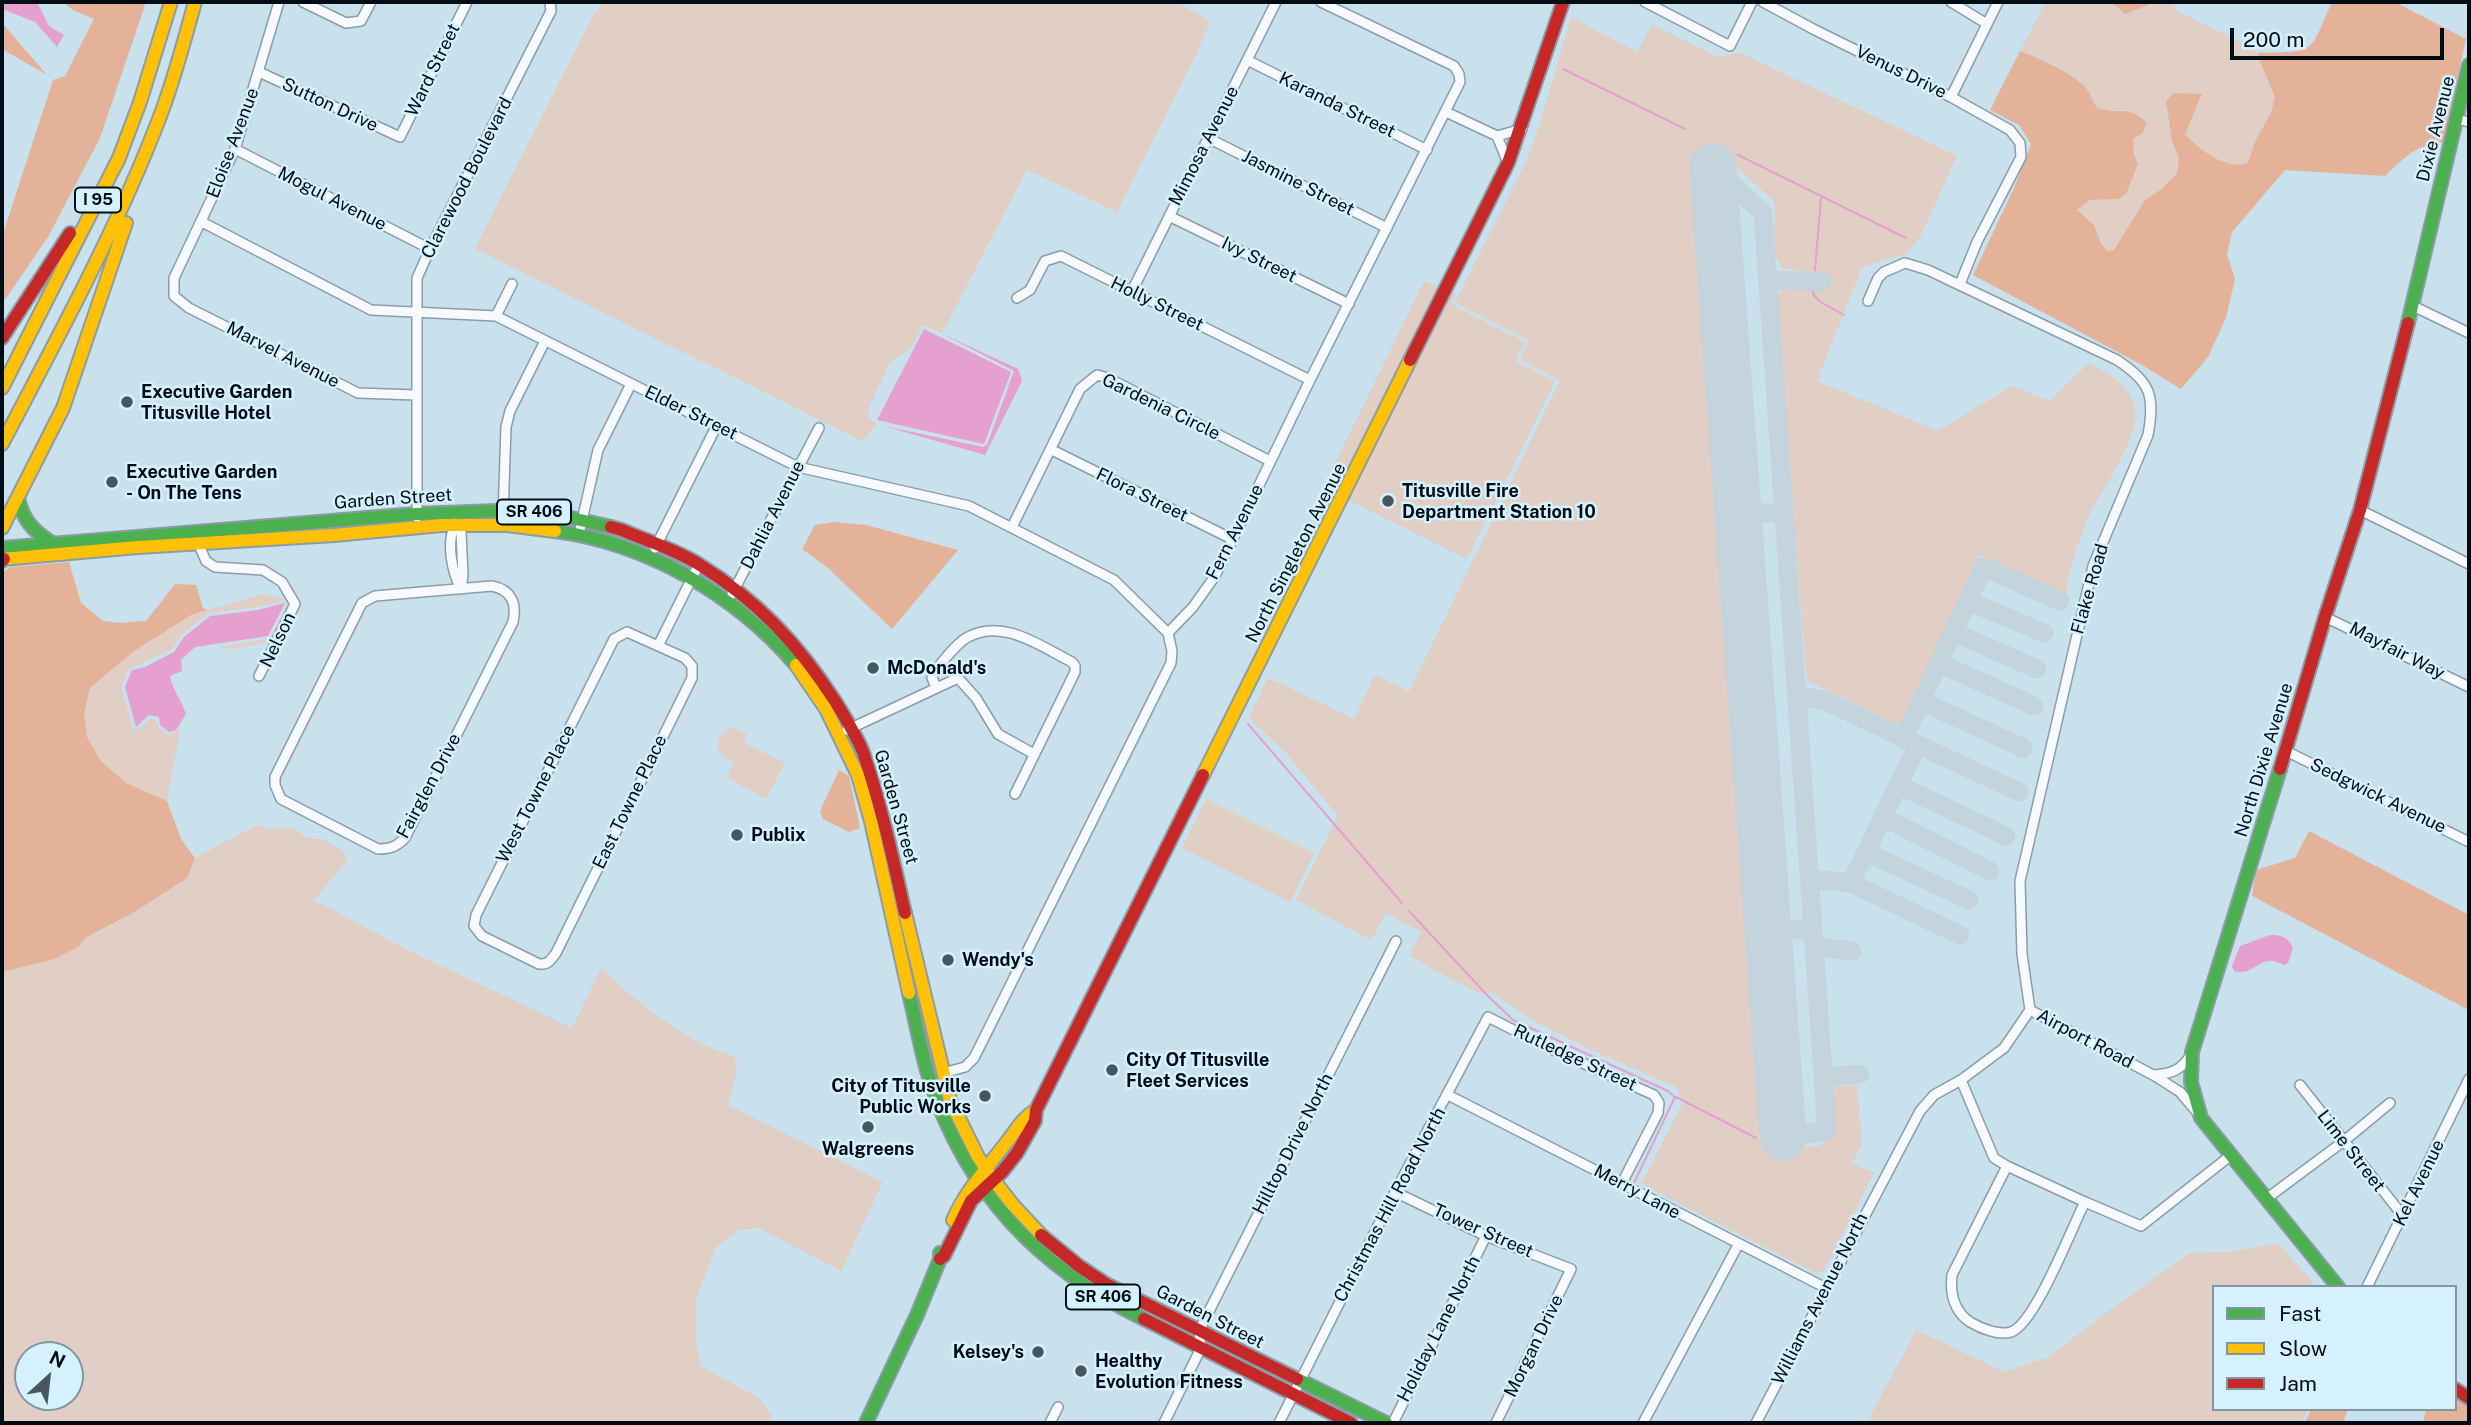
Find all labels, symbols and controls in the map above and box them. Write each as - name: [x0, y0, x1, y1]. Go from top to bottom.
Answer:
- scale bar: [2233, 14, 2446, 58]
- street label: Ward Street: [401, 20, 465, 120]
- text: 200 m: [2243, 27, 2304, 52]
- street label: Venus Drive: [1852, 41, 1950, 103]
- street label: Karanda Street: [1275, 68, 1399, 142]
- street label: Sutton Drive: [279, 73, 381, 137]
- street label: Dixie Avenue: [2412, 74, 2460, 184]
- street label: Mimosa Avenue: [1165, 83, 1243, 209]
- street label: Eloise Avenue: [202, 85, 264, 201]
- street label: Clarewood Boulevard: [417, 94, 517, 262]
- street label: Jasmine Street: [1238, 145, 1358, 221]
- street label: Mogul Avenue: [274, 162, 390, 236]
- road number: I 95: [75, 188, 121, 212]
- street label: Ivy Street: [1218, 233, 1300, 287]
- street label: Holly Street: [1107, 272, 1207, 336]
- street label: Marvel Avenue: [223, 317, 343, 393]
- street label: Gardenia Circle: [1098, 369, 1224, 445]
- place label: Executive Garden Titusville Hotel: [141, 381, 292, 424]
- street label: Elder Street: [641, 381, 741, 445]
- marker: Executive Garden Titusville Hotel: [119, 394, 135, 410]
- street label: Dahlia Avenue: [736, 457, 810, 573]
- street label: North Singleton Avenue: [1241, 460, 1351, 646]
- place label: Executive Garden - On The Tens: [126, 461, 277, 504]
- street label: Flora Street: [1093, 463, 1191, 527]
- marker: Executive Garden - On The Tens: [104, 474, 120, 490]
- place label: Titusville Fire Department Station 10: [1402, 480, 1596, 522]
- street label: Fern Avenue: [1202, 481, 1268, 583]
- street label: Garden Street: [333, 484, 453, 514]
- marker: Titusville Fire Department Station 10: [1380, 493, 1396, 509]
- road number: SR 406: [497, 499, 571, 524]
- street label: Flake Road: [2067, 541, 2113, 637]
- street label: Nelson: [255, 609, 301, 671]
- street label: Mayfair Way: [2346, 618, 2448, 684]
- place label: McDonald's: [887, 657, 986, 679]
- marker: McDonald's: [865, 660, 881, 676]
- street label: North Dixie Avenue: [2230, 680, 2298, 840]
- street label: West Towne Place: [492, 721, 580, 867]
- street label: Fairglen Drive: [392, 730, 466, 842]
- street label: East Towne Place: [588, 731, 672, 873]
- street label: Garden Street: [869, 747, 923, 867]
- street label: Sedgwick Avenue: [2306, 754, 2450, 838]
- place label: Publix: [751, 824, 806, 846]
- marker: Publix: [729, 827, 745, 843]
- place label: Wendy's: [962, 949, 1034, 971]
- marker: Wendy's: [940, 952, 956, 968]
- street label: Airport Road: [2033, 1005, 2137, 1073]
- street label: Rutledge Street: [1510, 1020, 1640, 1096]
- place label: City Of Titusville Fleet Services: [1126, 1049, 1269, 1092]
- marker: City Of Titusville Fleet Services: [1104, 1062, 1120, 1078]
- street label: Hilltop Drive North: [1248, 1070, 1338, 1218]
- place label: City of Titusville Public Works: [831, 1075, 971, 1118]
- marker: City of Titusville Public Works: [977, 1088, 993, 1104]
- street label: Christmas Hill Road North: [1329, 1104, 1451, 1306]
- street label: Lime Street: [2312, 1106, 2390, 1196]
- marker: Walgreens: [860, 1119, 876, 1135]
- street label: Kel Avenue: [2389, 1136, 2449, 1230]
- place label: Walgreens: [822, 1138, 914, 1160]
- street label: Merry Lane: [1590, 1160, 1684, 1224]
- street label: Tower Street: [1429, 1199, 1537, 1263]
- street label: Williams Avenue North: [1767, 1210, 1873, 1388]
- street label: Holiday Lane North: [1393, 1252, 1485, 1406]
- street label: Garden Street: [1152, 1281, 1268, 1353]
- road number: SR 406: [1066, 1284, 1140, 1310]
- legend: [2212, 1285, 2457, 1411]
- street label: Morgan Drive: [1500, 1291, 1568, 1401]
- text: Fast: [2279, 1301, 2321, 1326]
- text: Slow: [2279, 1336, 2327, 1361]
- north arrow: [14, 1341, 84, 1411]
- place label: Kelsey's: [953, 1341, 1024, 1363]
- marker: Kelsey's: [1030, 1344, 1046, 1360]
- text: N: [46, 1346, 69, 1372]
- place label: Healthy Evolution Fitness: [1095, 1350, 1243, 1392]
- marker: Healthy Evolution Fitness: [1073, 1363, 1089, 1379]
- text: Jam: [2279, 1371, 2317, 1396]

